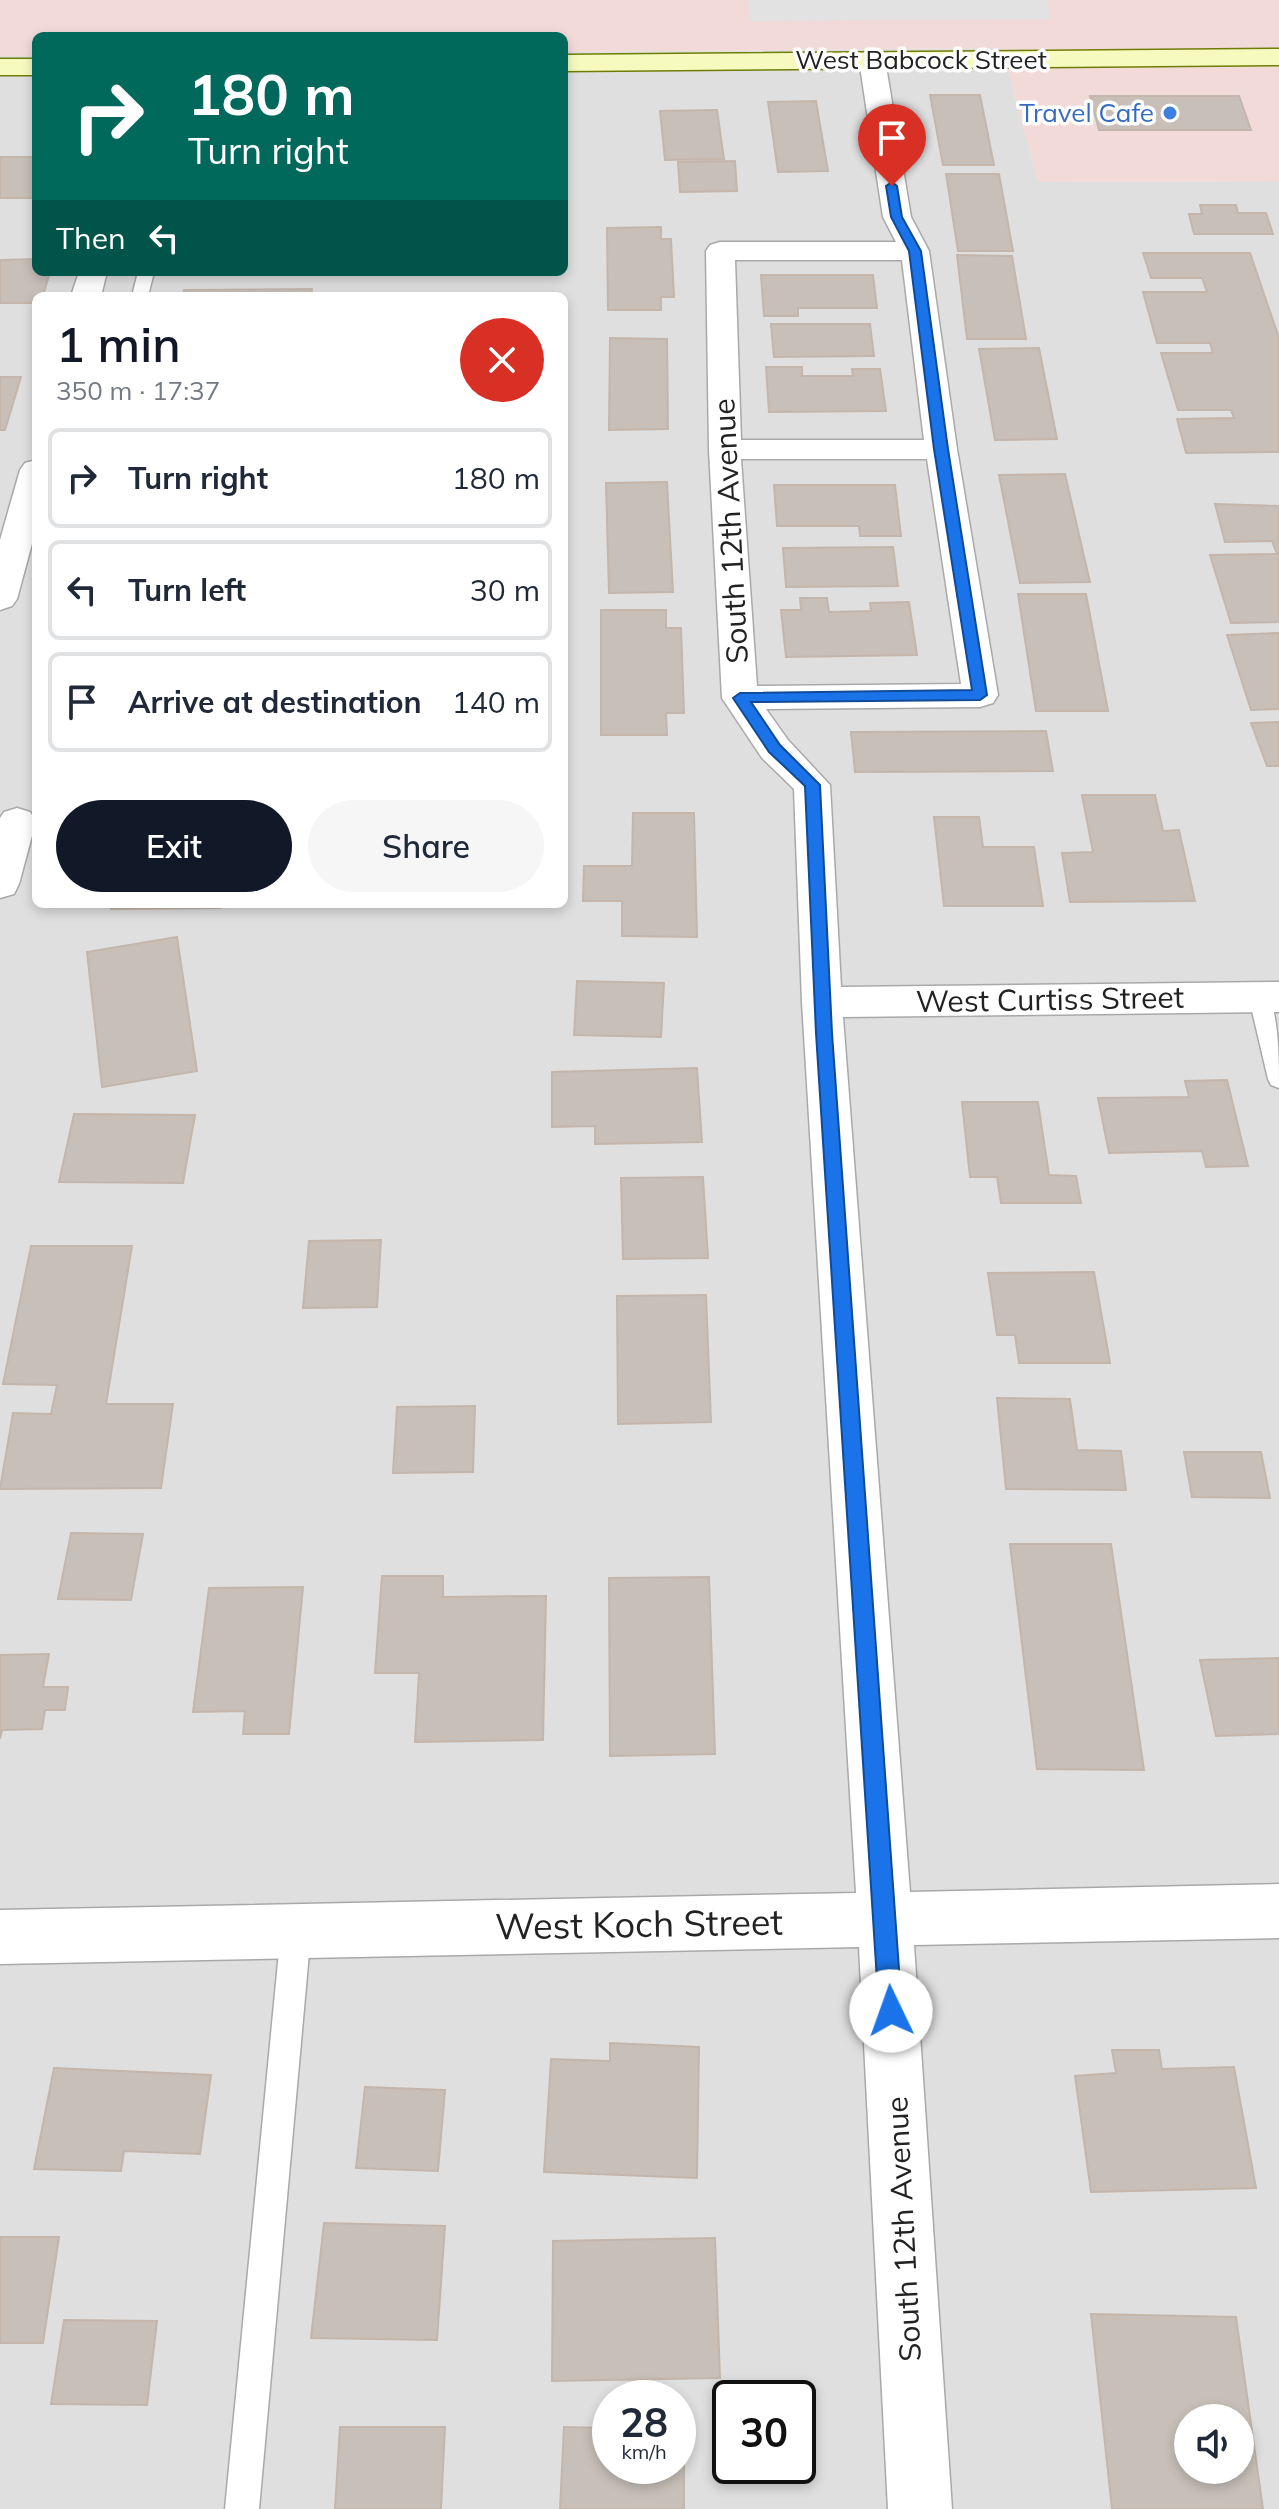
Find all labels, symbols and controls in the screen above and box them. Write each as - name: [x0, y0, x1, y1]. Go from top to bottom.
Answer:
- street label: West Babcock Street: [795, 43, 1047, 76]
- text: 180 m: [188, 59, 355, 129]
- icon: right: [56, 64, 160, 168]
- place label: Travel Cafe: [1019, 96, 1154, 129]
- pin: [858, 104, 926, 186]
- marker: Travel Cafe: [1161, 104, 1179, 122]
- icon: arrive: [870, 116, 914, 160]
- text: Turn right: [188, 128, 349, 173]
- icon: left: [142, 216, 186, 260]
- text: Then: [56, 219, 126, 257]
- text: 1 min: [56, 314, 181, 374]
- button: close: [460, 318, 544, 402]
- text: 350 m · 17:37: [56, 374, 220, 407]
- street label: South 12th Avenue: [704, 398, 756, 665]
- icon: right: [60, 456, 104, 500]
- text: Turn right: [128, 459, 268, 497]
- text: 180 m: [452, 459, 540, 497]
- icon: left: [60, 568, 104, 612]
- text: Turn left: [128, 571, 246, 609]
- text: 30 m: [470, 571, 540, 609]
- icon: arrive: [60, 680, 104, 724]
- text: Arrive at destination: [128, 683, 422, 721]
- text: 140 m: [452, 683, 540, 721]
- button: Exit: [56, 800, 292, 892]
- button: Share: [308, 800, 544, 892]
- street label: West Curtiss Street: [915, 978, 1184, 1020]
- street label: West Koch Street: [495, 1898, 783, 1949]
- position arrow: [849, 1969, 933, 2053]
- street label: South 12th Avenue: [877, 2096, 929, 2363]
- speed limit sign: 30: [712, 2380, 816, 2484]
- text: 28: [620, 2397, 668, 2447]
- map controls: [1174, 2404, 1254, 2484]
- button: sound: [1174, 2404, 1254, 2484]
- text: km/h: [621, 2439, 667, 2464]

